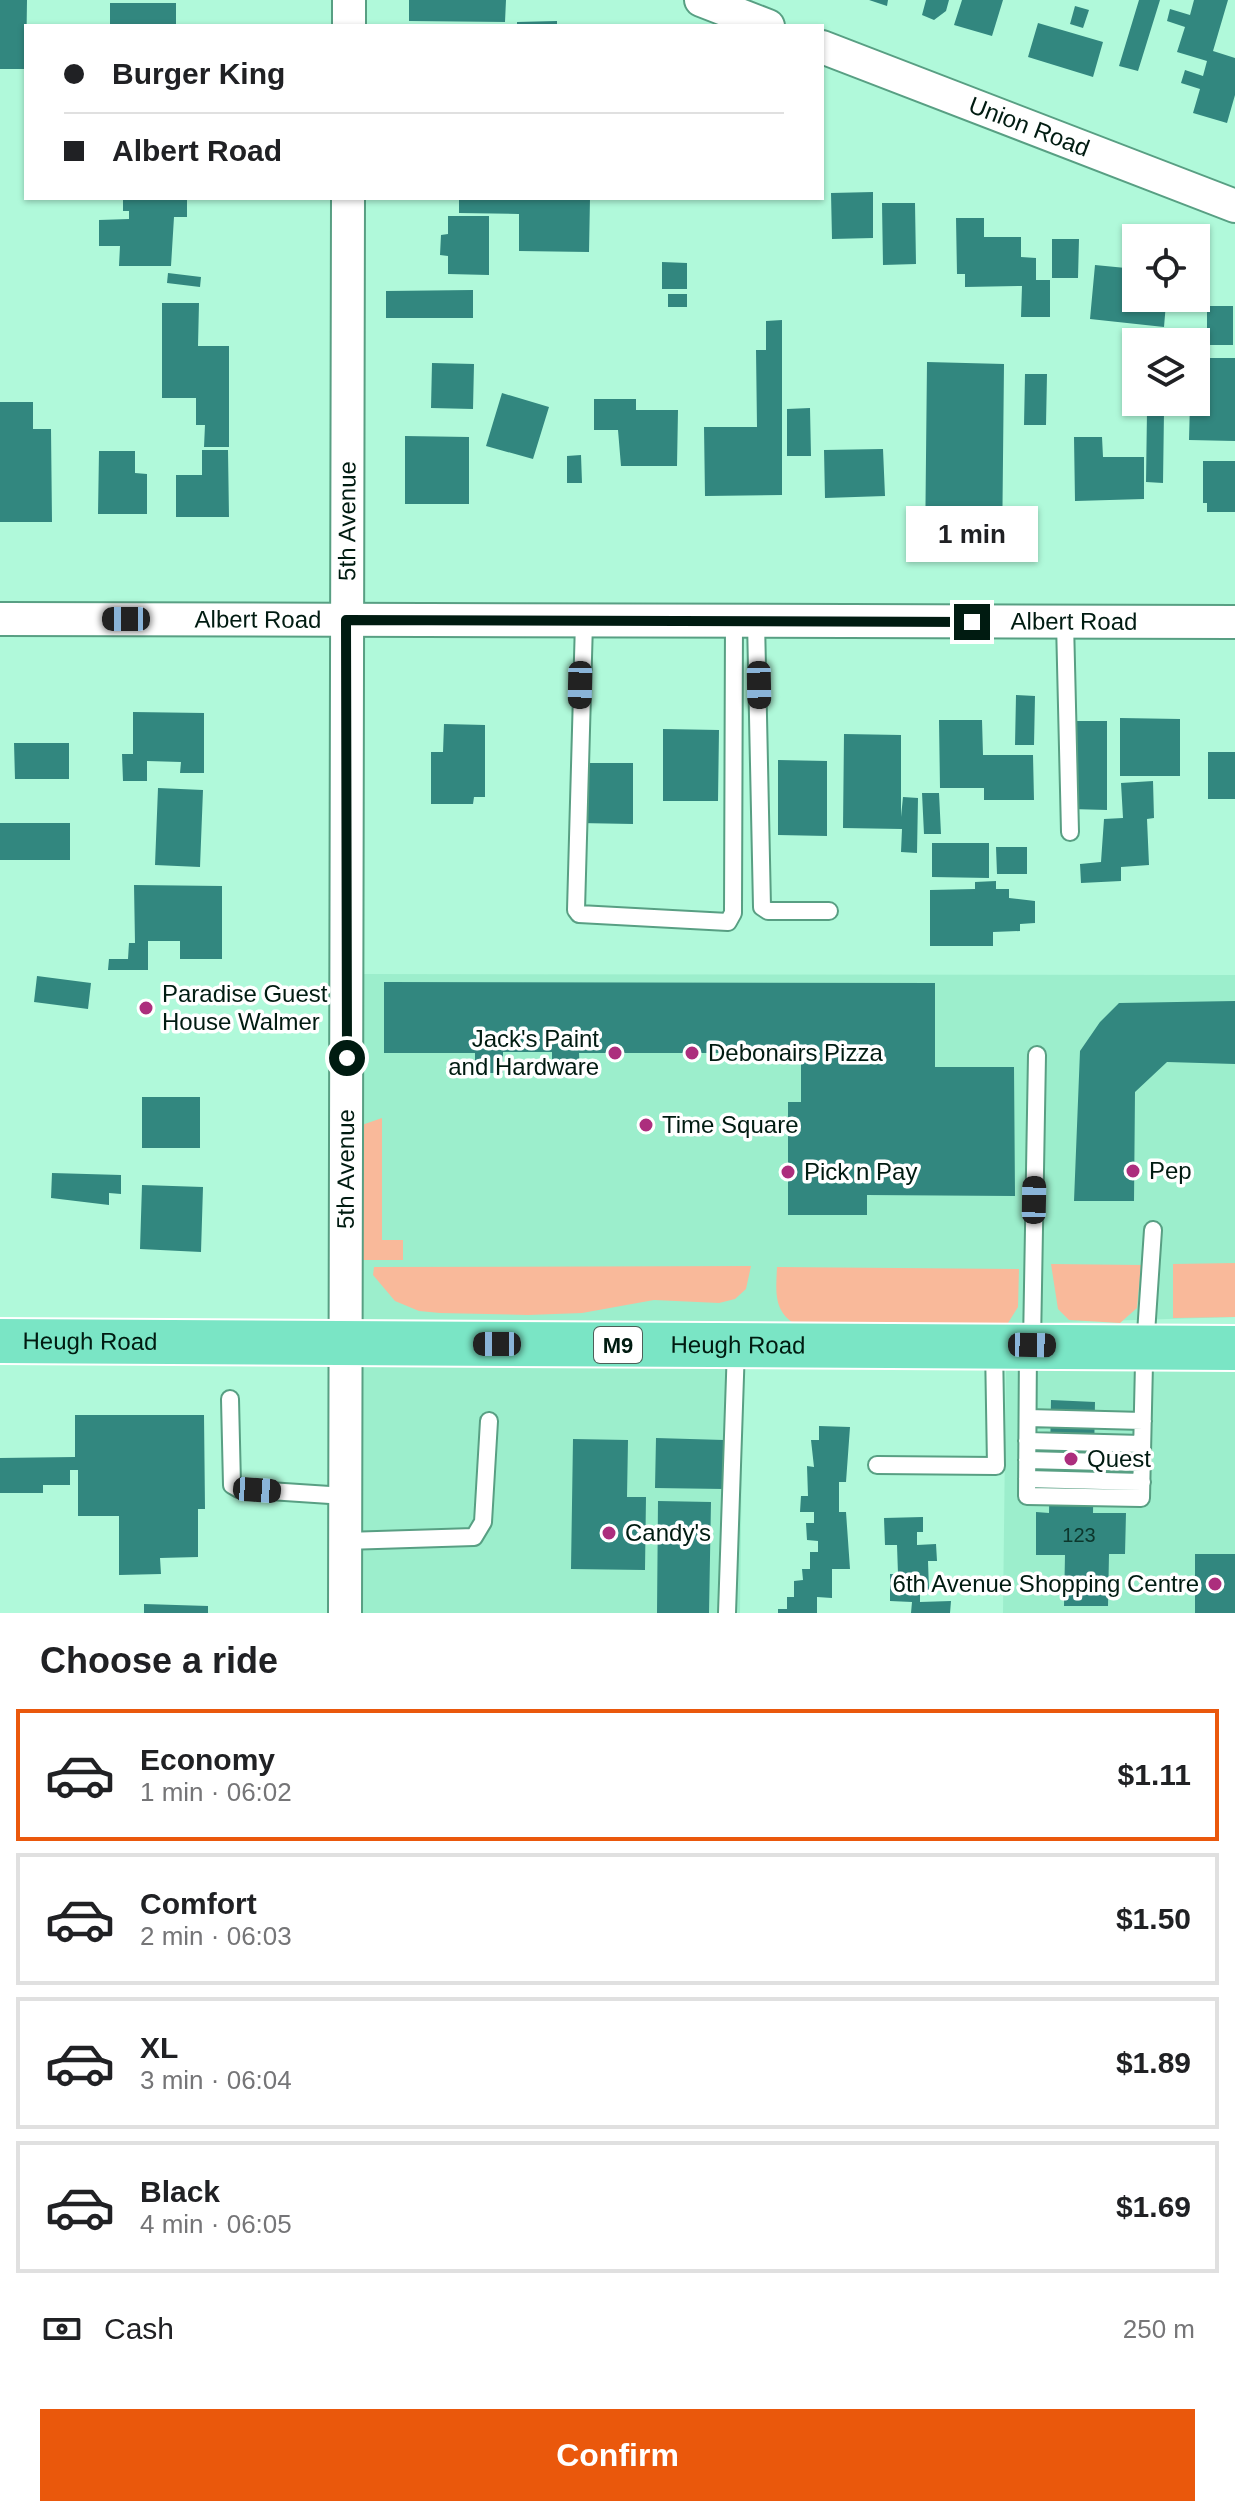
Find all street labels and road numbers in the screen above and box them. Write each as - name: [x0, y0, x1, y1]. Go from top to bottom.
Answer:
- street label: Union Road: [965, 91, 1093, 162]
- street label: 5th Avenue: [333, 461, 360, 581]
- street label: Albert Road: [195, 605, 321, 633]
- street label: Albert Road: [1011, 607, 1137, 635]
- street label: 5th Avenue: [332, 1109, 359, 1229]
- street label: Heugh Road: [22, 1327, 158, 1355]
- road number: M9: [594, 1327, 642, 1363]
- street label: Heugh Road: [670, 1331, 806, 1359]

